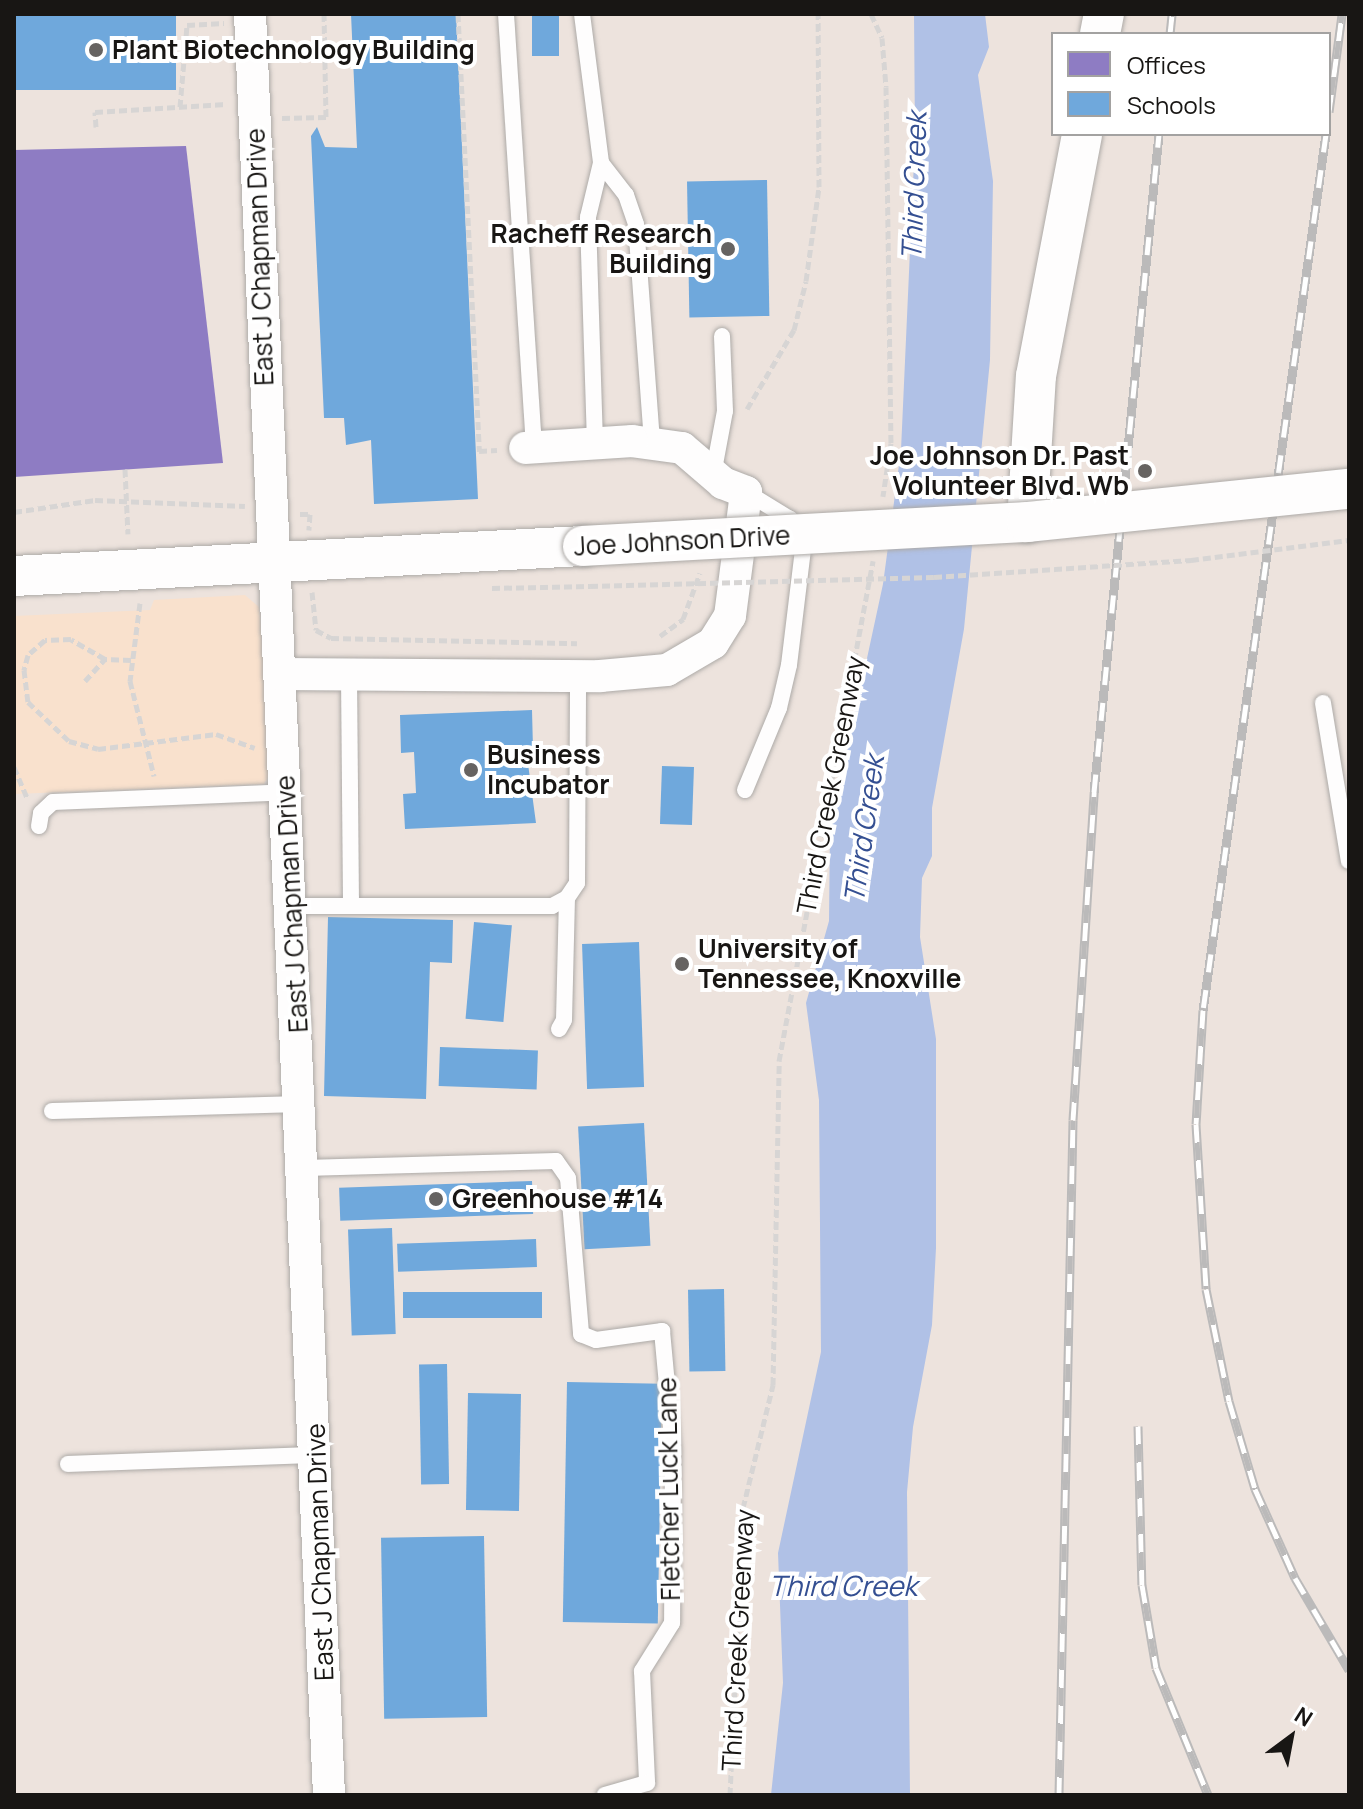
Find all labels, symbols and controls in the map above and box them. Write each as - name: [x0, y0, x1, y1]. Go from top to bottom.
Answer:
- legend: [1051, 32, 1331, 136]
- place label: Plant Biotechnology Building: [112, 34, 475, 66]
- marker: Plant Biotechnology Building: [87, 41, 105, 59]
- text: Offices: [1127, 48, 1206, 81]
- text: Schools: [1127, 88, 1216, 121]
- water label: Third Creek: [894, 111, 932, 261]
- street label: East J Chapman Drive: [240, 128, 280, 386]
- place label: Racheff Research Building: [491, 218, 712, 280]
- marker: Racheff Research Building: [719, 240, 737, 258]
- place label: Joe Johnson Dr. Past Volunteer Blvd. Wb: [870, 440, 1129, 502]
- marker: Joe Johnson Dr. Past Volunteer Blvd. Wb: [1136, 462, 1154, 480]
- street label: Joe Johnson Drive: [573, 520, 791, 562]
- street label: Third Creek Greenway: [791, 653, 871, 917]
- place label: Business Incubator: [487, 739, 610, 800]
- water label: Third Creek: [836, 753, 890, 905]
- marker: Business Incubator: [462, 761, 480, 779]
- street label: East J Chapman Drive: [270, 775, 314, 1033]
- place label: University of Tennessee, Knoxville: [698, 933, 961, 994]
- marker: University of Tennessee, Knoxville: [673, 955, 691, 973]
- place label: Greenhouse #14: [452, 1183, 663, 1215]
- marker: Greenhouse #14: [427, 1190, 445, 1208]
- street label: Fletcher Luck Lane: [651, 1377, 687, 1601]
- street label: East J Chapman Drive: [300, 1423, 340, 1681]
- street label: Third Creek Greenway: [716, 1508, 760, 1772]
- water label: Third Creek: [769, 1568, 917, 1602]
- north arrow: [1251, 1697, 1331, 1777]
- text: N: [1289, 1700, 1318, 1734]

